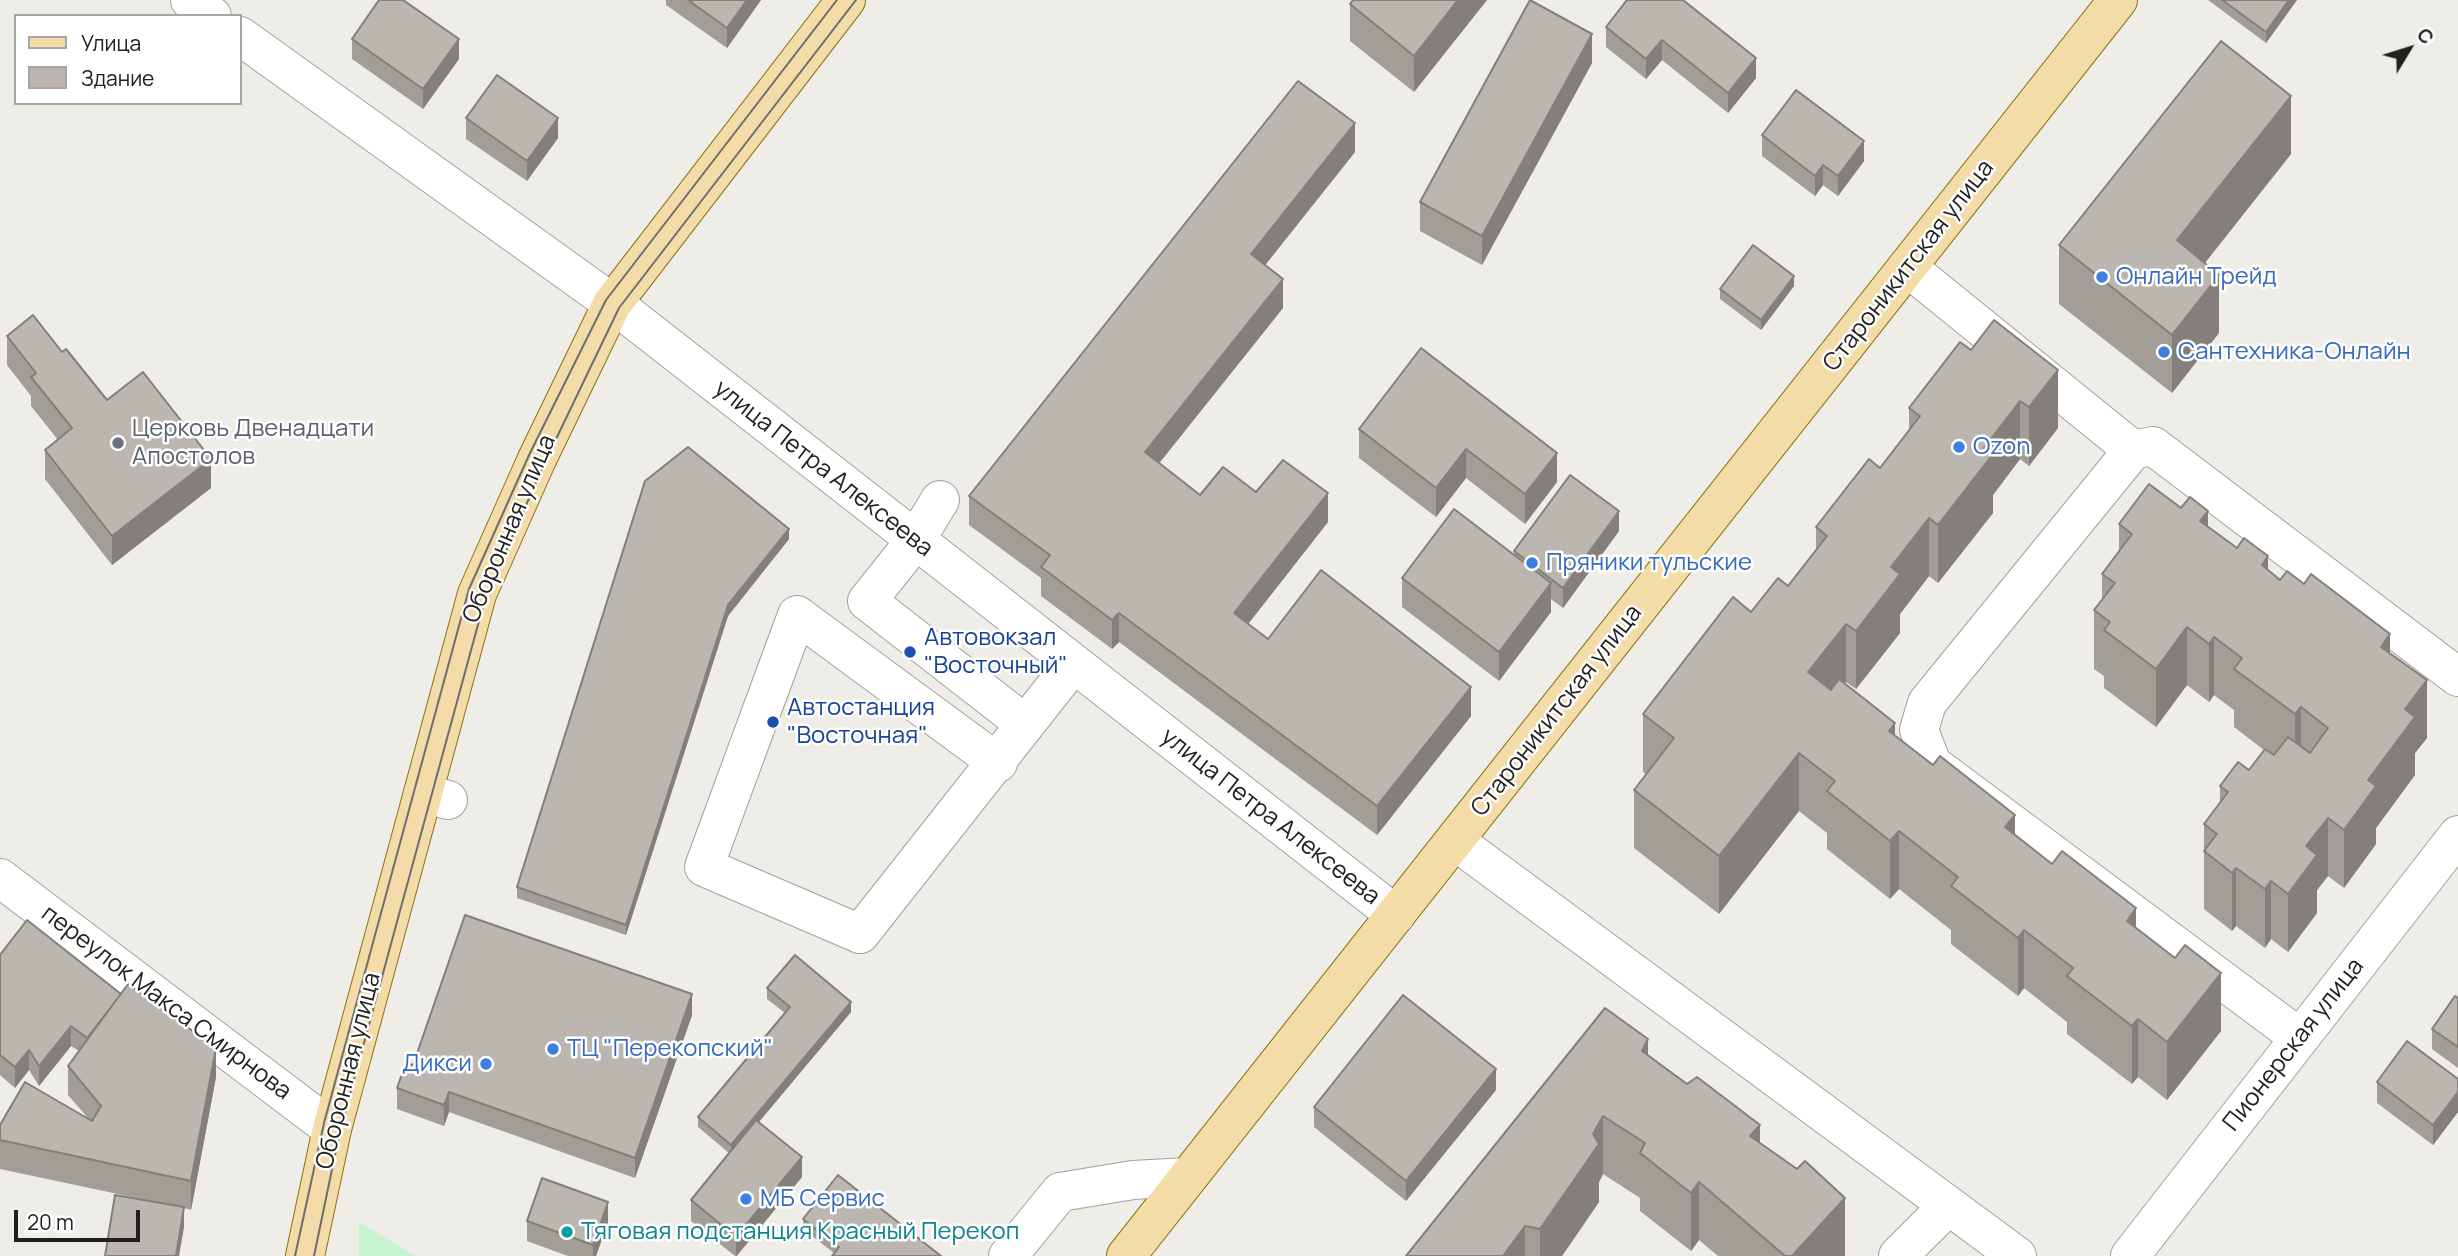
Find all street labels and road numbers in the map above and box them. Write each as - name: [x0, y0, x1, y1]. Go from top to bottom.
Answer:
- street label: Староникитская улица: [1818, 155, 2000, 377]
- street label: улица Петра Алексеева: [708, 375, 938, 563]
- street label: Оборонная улица: [457, 431, 563, 627]
- street label: Староникитская улица: [1466, 600, 1648, 822]
- street label: улица Петра Алексеева: [1155, 723, 1385, 911]
- street label: переулок Макса Смирнова: [35, 900, 297, 1106]
- street label: Пионерская улица: [2218, 953, 2370, 1137]
- street label: Оборонная улица: [311, 970, 387, 1172]

